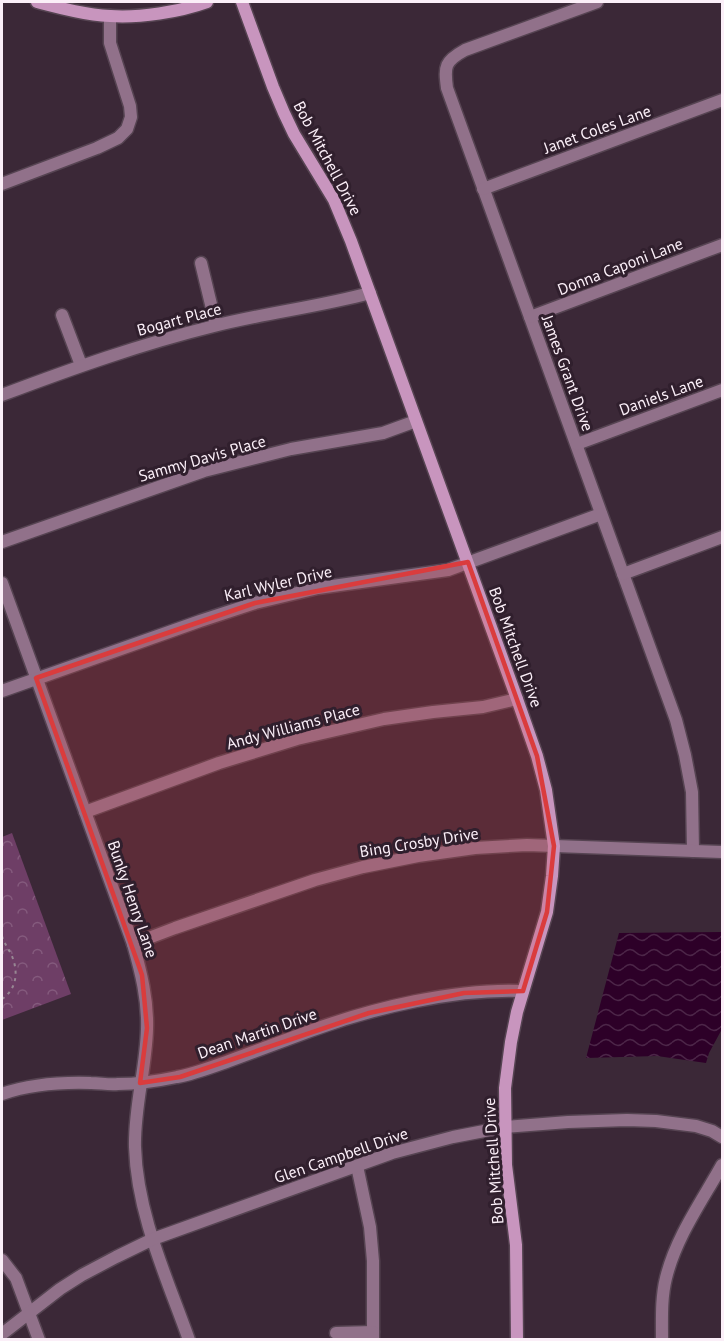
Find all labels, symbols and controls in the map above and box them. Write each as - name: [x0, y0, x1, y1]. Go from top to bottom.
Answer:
- street label: Bob Mitchell Drive: [289, 97, 367, 219]
- street label: Janet Coles Lane: [540, 100, 653, 158]
- street label: Donna Caponi Lane: [554, 233, 686, 299]
- street label: Bogart Place: [135, 298, 223, 340]
- street label: James Grant Drive: [537, 311, 598, 434]
- street label: Daniels Lane: [616, 371, 706, 419]
- street label: Sammy Davis Place: [136, 430, 268, 486]
- street label: Karl Wyler Drive: [222, 561, 334, 605]
- street label: Bob Mitchell Drive: [485, 584, 547, 710]
- street label: Andy Williams Place: [224, 699, 362, 753]
- street label: Bing Crosby Drive: [358, 823, 480, 861]
- street label: Bunky Henry Lane: [104, 838, 162, 960]
- street label: Dean Martin Drive: [195, 1003, 319, 1063]
- street label: Bob Mitchell Drive: [479, 1097, 507, 1225]
- street label: Glen Campbell Drive: [271, 1123, 411, 1187]

